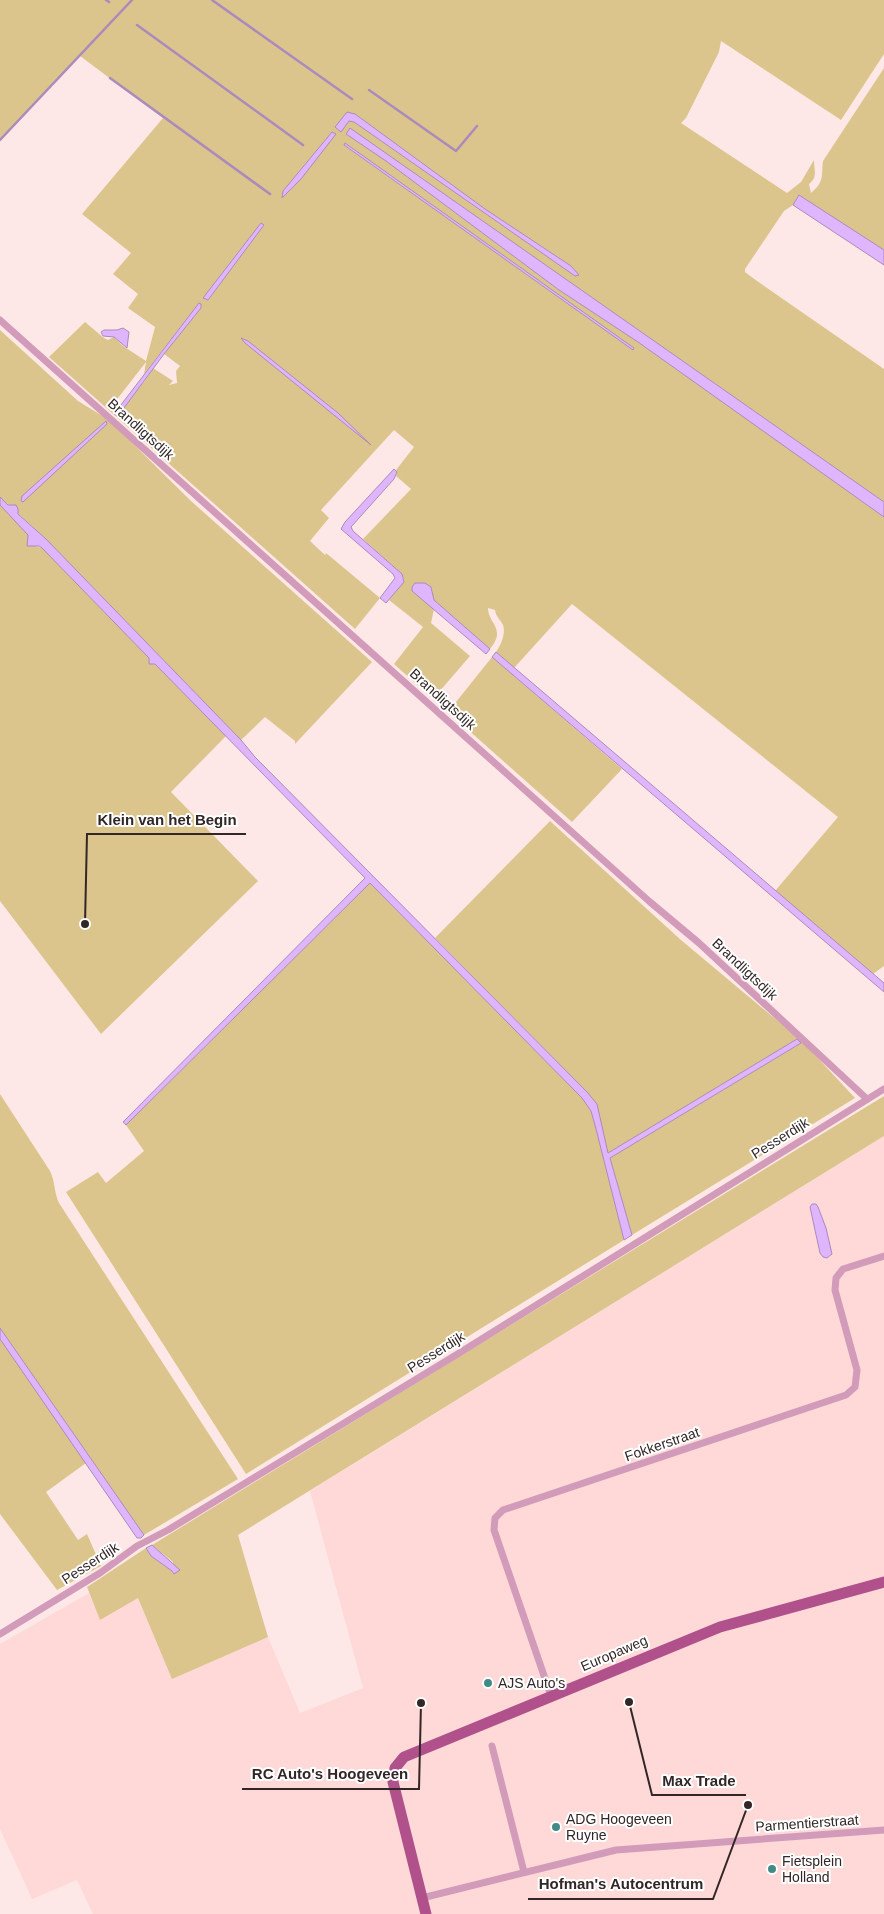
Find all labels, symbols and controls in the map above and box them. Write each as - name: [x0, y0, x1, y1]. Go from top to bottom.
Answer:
- street label: Brandligtsdijk: [105, 395, 178, 463]
- street label: Brandligtsdijk: [407, 665, 480, 733]
- callout: Klein van het Begin: [87, 804, 246, 834]
- text: Klein van het Begin: [97, 811, 237, 828]
- street label: Brandligtsdijk: [709, 935, 782, 1004]
- street label: Pesserdijk: [748, 1114, 812, 1162]
- street label: Pesserdijk: [404, 1328, 468, 1376]
- street label: Fokkerstraat: [623, 1424, 701, 1464]
- street label: Pesserdijk: [59, 1538, 122, 1587]
- street label: Europaweg: [578, 1632, 650, 1674]
- place label: AJS Auto's: [498, 1675, 565, 1691]
- marker: AJS Auto's: [482, 1677, 494, 1689]
- callout: RC Auto's Hoogeveen: [242, 1759, 419, 1789]
- text: RC Auto's Hoogeveen: [252, 1765, 408, 1782]
- callout: Max Trade: [652, 1765, 746, 1795]
- text: Max Trade: [662, 1772, 736, 1789]
- place label: ADG Hoogeveen Ruyne: [566, 1811, 672, 1843]
- street label: Parmentierstraat: [755, 1811, 859, 1835]
- marker: ADG Hoogeveen Ruyne: [550, 1821, 562, 1833]
- place label: Fietsplein Holland: [782, 1853, 842, 1885]
- marker: Fietsplein Holland: [766, 1863, 778, 1875]
- callout: Hofman's Autocentrum: [528, 1869, 713, 1899]
- text: Hofman's Autocentrum: [539, 1875, 703, 1892]

